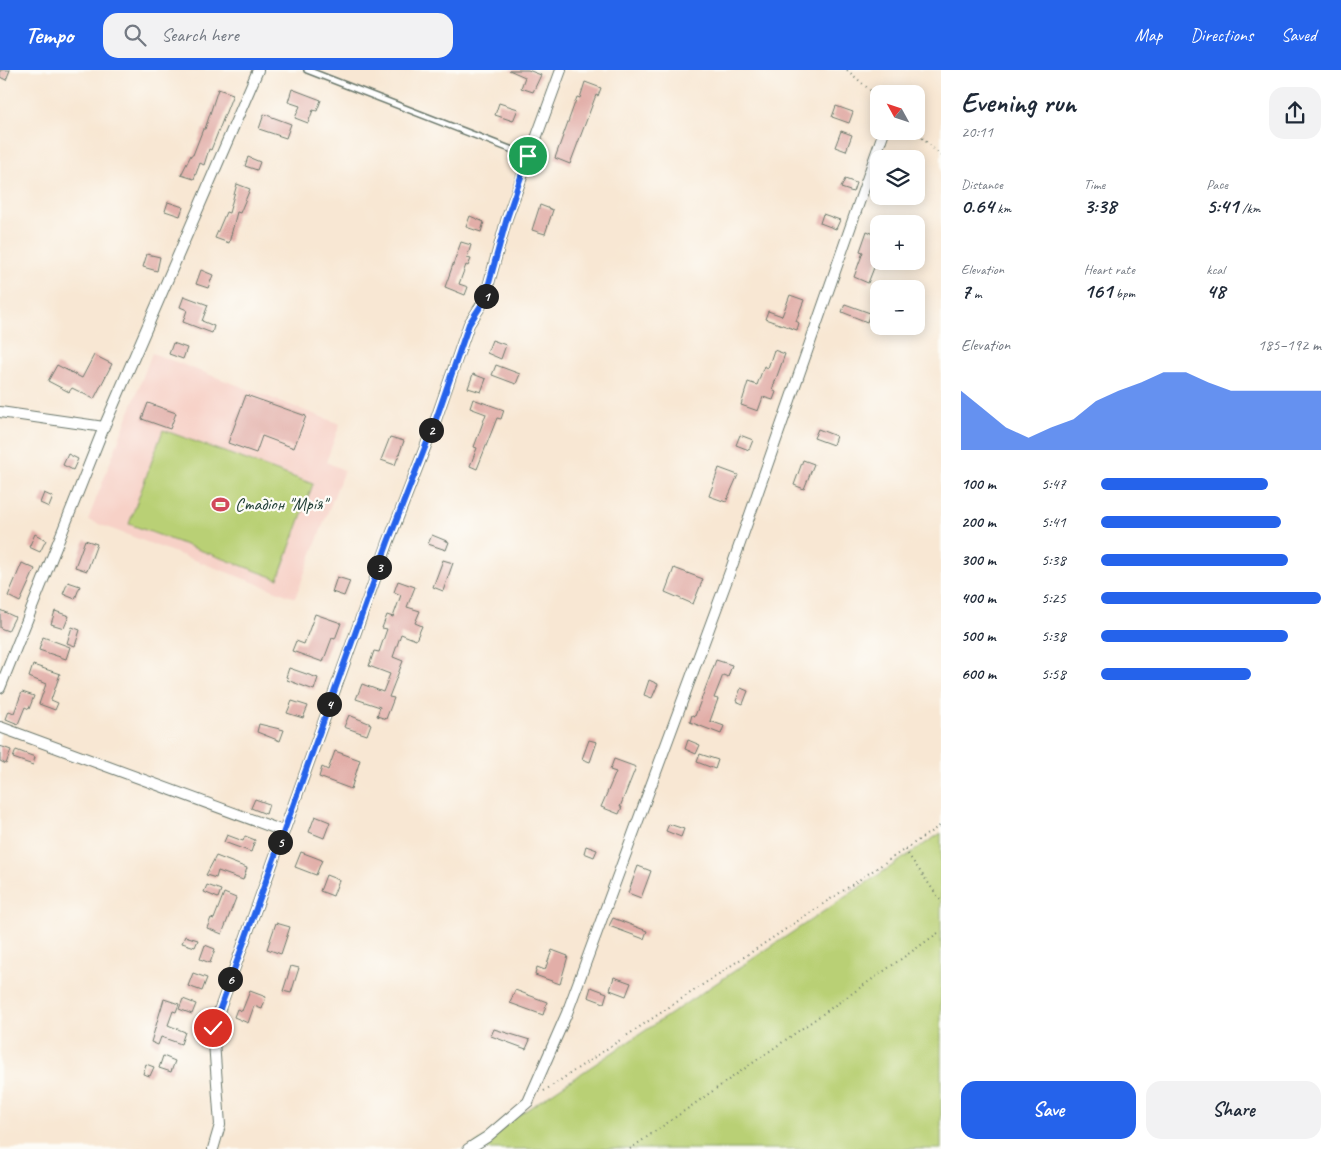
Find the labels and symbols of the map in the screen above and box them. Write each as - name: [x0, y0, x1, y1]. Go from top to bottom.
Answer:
- north arrow: [870, 85, 925, 140]
- pin: [507, 135, 549, 177]
- pin: 1: [474, 284, 498, 308]
- pin: 2: [418, 418, 444, 442]
- place label: Стадіон "Мрія": [235, 493, 331, 515]
- sports icon: Стадіон "Мрія": [211, 494, 231, 514]
- pin: 3: [366, 554, 392, 580]
- pin: 4: [316, 692, 342, 716]
- pin: 5: [268, 830, 292, 854]
- pin: 6: [218, 966, 242, 992]
- pin: [192, 1007, 234, 1049]

